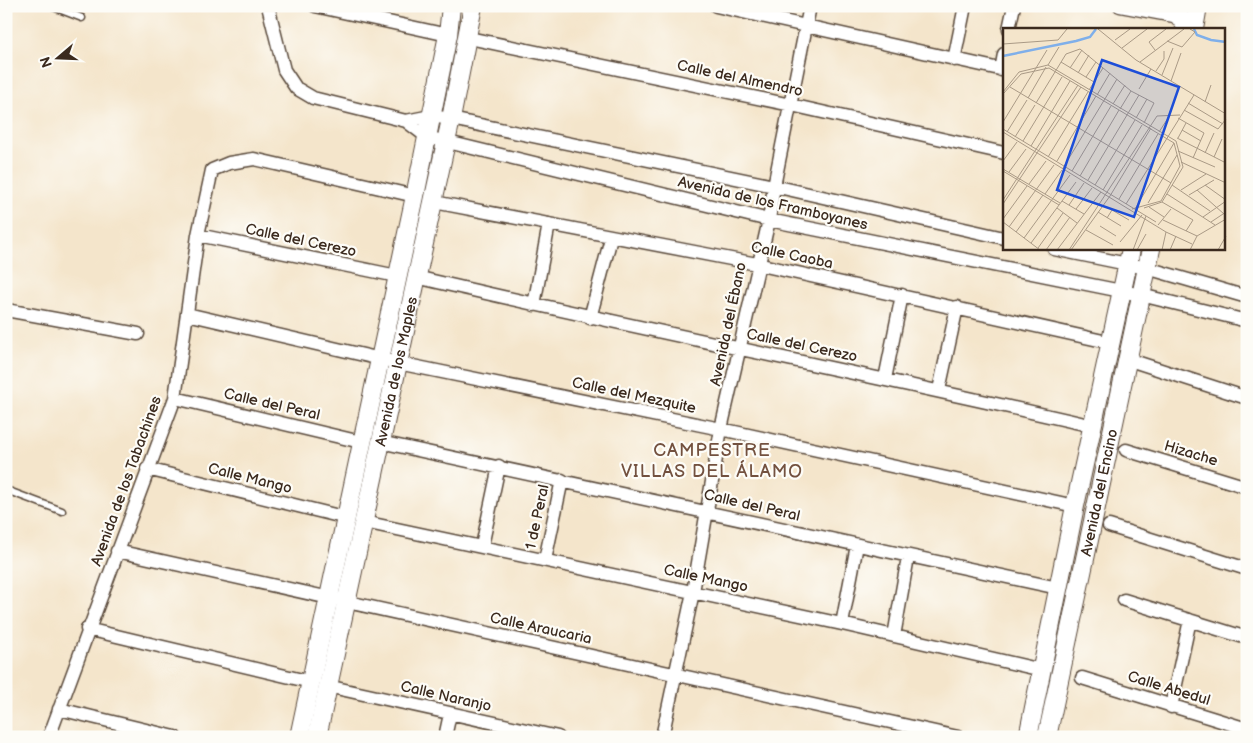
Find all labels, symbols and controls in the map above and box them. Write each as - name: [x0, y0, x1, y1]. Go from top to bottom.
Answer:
- inset map: [1003, 28, 1226, 250]
- north arrow: [32, 32, 82, 82]
- text: N: [36, 54, 56, 70]
- street label: Calle del Almendro: [675, 56, 805, 101]
- street label: Avenida de los Framboyanes: [676, 172, 870, 235]
- street label: Calle del Cerezo: [244, 219, 358, 261]
- street label: Calle Caoba: [749, 238, 835, 273]
- street label: Avenida del Ébano: [706, 260, 751, 388]
- street label: Avenida de los Maples: [371, 295, 422, 448]
- street label: Calle del Cerezo: [745, 324, 859, 366]
- street label: Calle del Mezquite: [570, 373, 698, 418]
- street label: Calle del Peral: [222, 384, 322, 425]
- street label: Avenida de los Tabachines: [87, 393, 166, 569]
- street label: Avenida del Encino: [1077, 427, 1122, 558]
- street label: Hizache: [1162, 436, 1220, 471]
- district label: CAMPESTRE VILLAS DEL ÁLAMO: [621, 440, 803, 482]
- street label: Calle Mango: [206, 459, 294, 498]
- street label: 1 de Peral: [521, 483, 554, 551]
- street label: Calle del Peral: [702, 485, 802, 526]
- street label: Calle Mango: [662, 560, 750, 597]
- street label: Calle Araucaria: [488, 608, 594, 649]
- street label: Calle Abedul: [1125, 667, 1213, 710]
- street label: Calle Naranjo: [399, 677, 493, 716]

